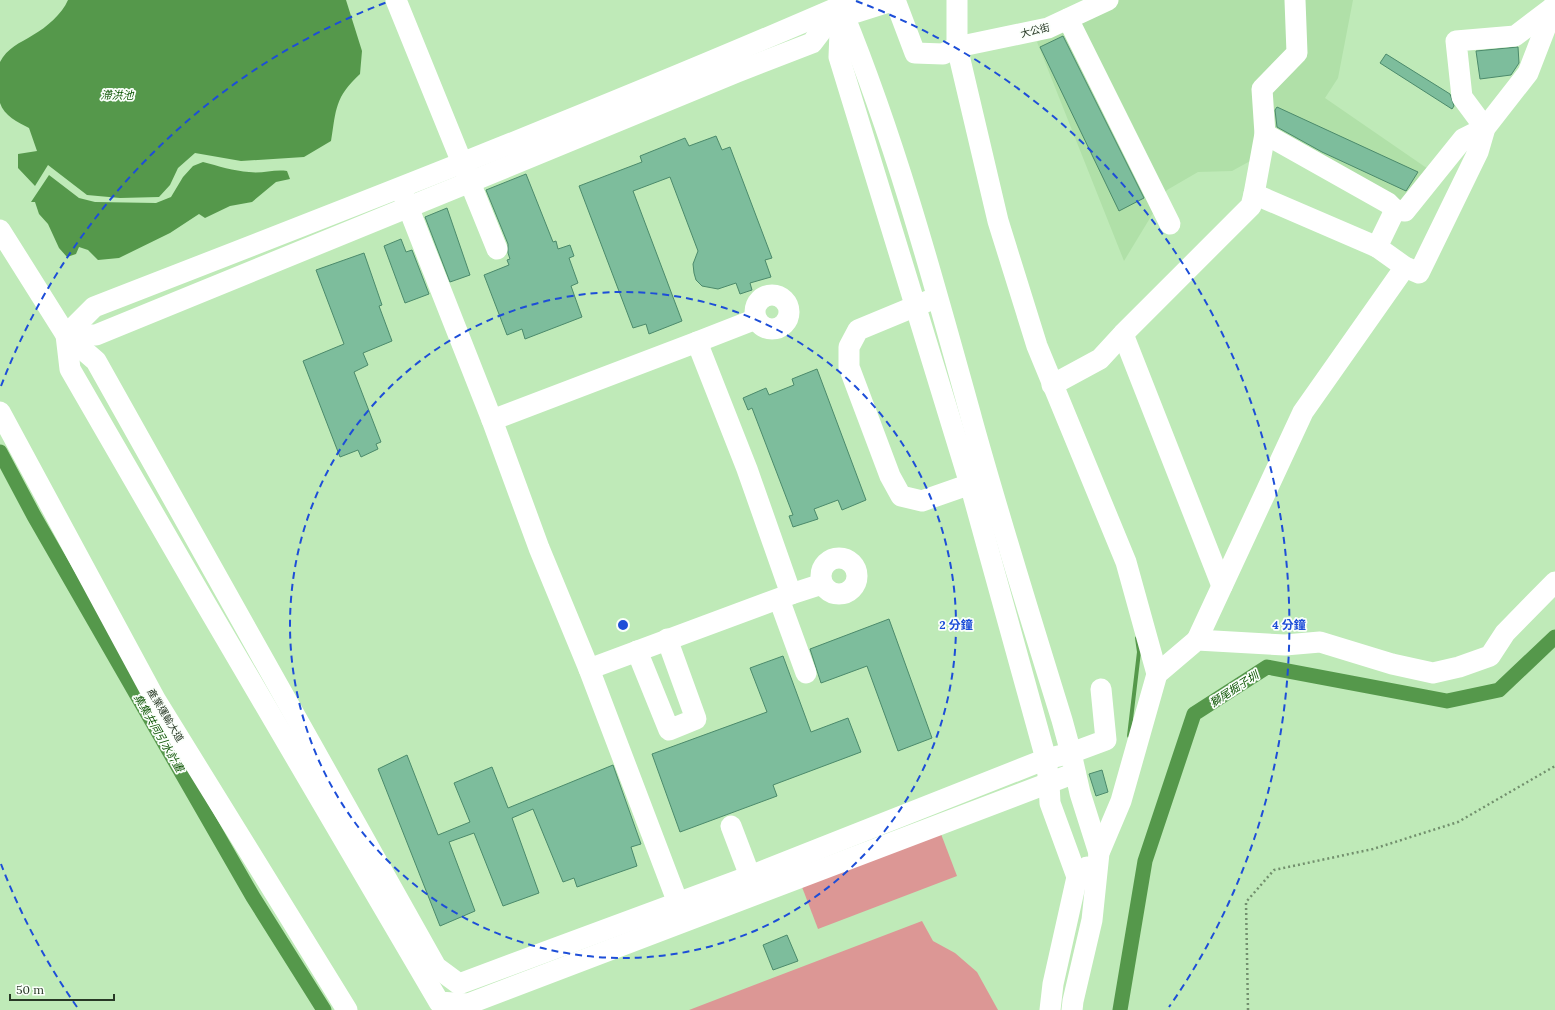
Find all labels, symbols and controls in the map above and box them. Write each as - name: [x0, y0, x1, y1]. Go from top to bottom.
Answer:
- street label: 大公街: [1019, 21, 1051, 40]
- water label: 滯洪池: [101, 88, 134, 102]
- text: 2 分鐘: [939, 617, 973, 632]
- text: 4 分鐘: [1272, 617, 1306, 632]
- centre of rings: [616, 618, 630, 632]
- water label: 獅尾掘子圳: [1207, 667, 1263, 710]
- street label: 產業運輸大道: [145, 686, 187, 744]
- water label: 集集共同引水計畫: [131, 691, 188, 776]
- scale bar: [10, 976, 114, 1002]
- text: 50 m: [16, 982, 44, 997]

